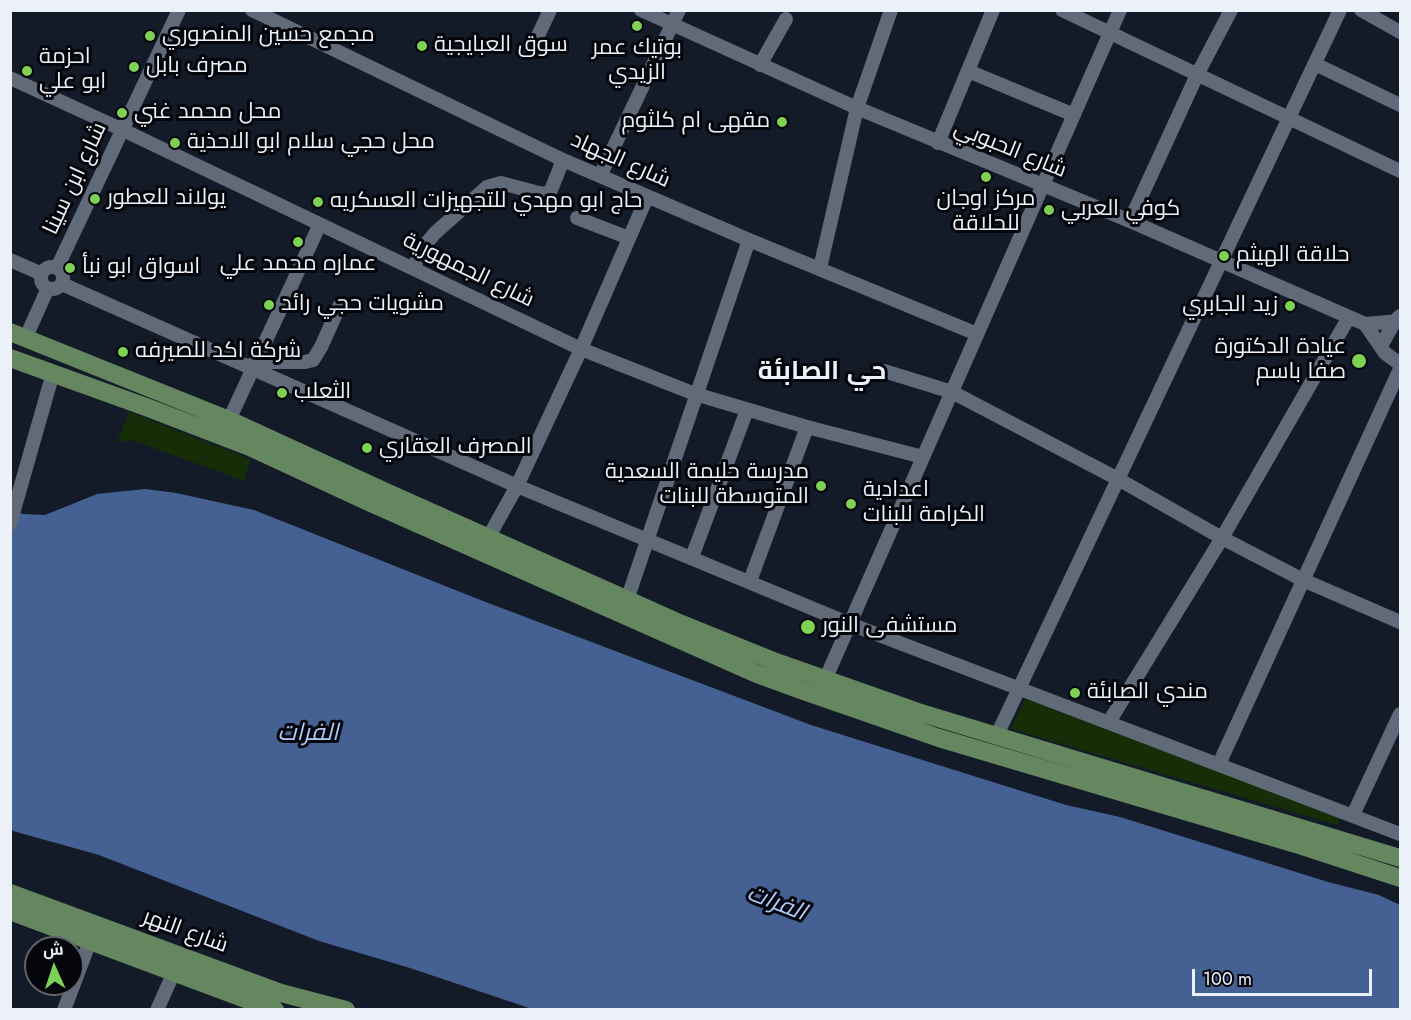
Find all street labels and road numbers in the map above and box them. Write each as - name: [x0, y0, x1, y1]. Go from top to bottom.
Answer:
- street label: شارع الحبوبي: [950, 115, 1070, 185]
- street label: شارع ابن سينا: [39, 119, 113, 239]
- street label: شارع الجهاد: [566, 127, 674, 195]
- street label: شارع الجمهورية: [398, 228, 538, 314]
- street label: شارع النهر: [139, 904, 231, 960]

